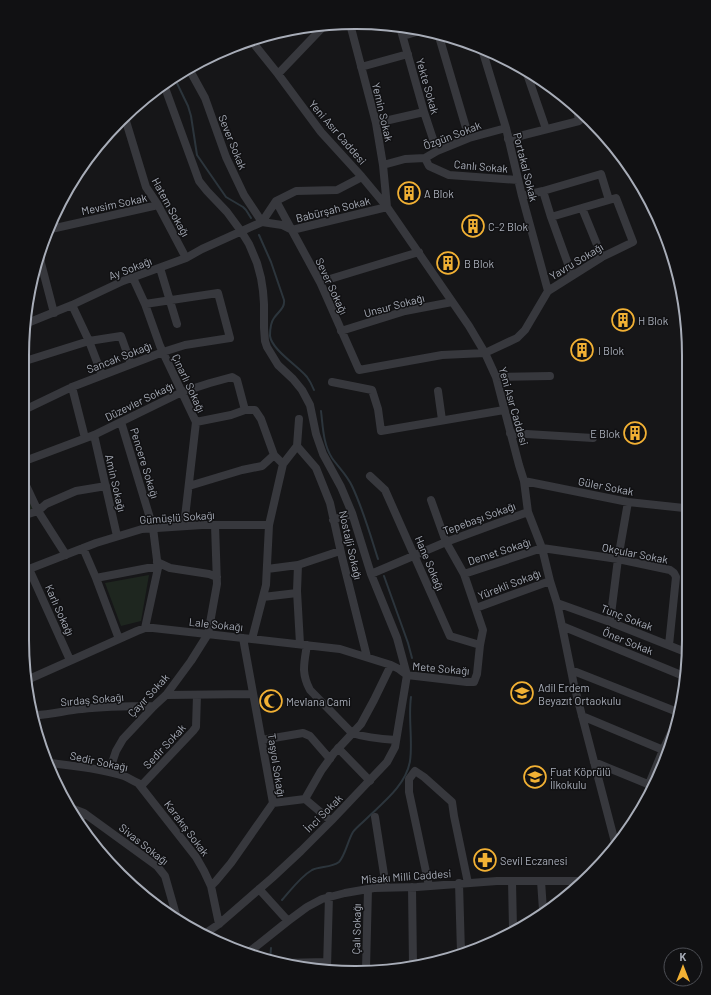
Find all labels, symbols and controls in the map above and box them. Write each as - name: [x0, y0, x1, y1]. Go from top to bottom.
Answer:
- street label: Yekte Sokak: [414, 56, 442, 116]
- street label: Yemin Sokak: [370, 81, 396, 143]
- street label: Yeni Asır Caddesi: [307, 97, 370, 167]
- street label: Sever Sokak: [216, 113, 250, 172]
- street label: Özgün Sokak: [421, 117, 483, 152]
- street label: Portakal Sokak: [511, 131, 541, 203]
- street label: Canlı Sokak: [453, 157, 509, 175]
- street label: Hatem Sokağı: [149, 175, 193, 239]
- building icon: A Blok: [396, 180, 422, 206]
- place label: A Blok: [424, 187, 454, 200]
- street label: Mevsim Sokak: [80, 191, 149, 217]
- street label: Babürşah Sokak: [294, 193, 372, 225]
- building icon: C-2 Blok: [460, 213, 486, 239]
- place label: C-2 Blok: [488, 220, 529, 233]
- street label: Yavru Sokağı: [547, 240, 605, 282]
- building icon: B Blok: [435, 250, 461, 276]
- street label: Ay Sokağı: [107, 254, 153, 282]
- street label: Sever Sokağı: [313, 256, 351, 316]
- place label: B Blok: [464, 257, 495, 270]
- street label: Unsur Sokağı: [362, 291, 426, 319]
- building icon: H Blok: [610, 307, 636, 333]
- place label: H Blok: [638, 314, 669, 327]
- building icon: I Blok: [569, 337, 595, 363]
- street label: Sancak Sokağı: [85, 339, 153, 375]
- place label: I Blok: [598, 344, 624, 357]
- street label: Çınarlı Sokağı: [170, 352, 208, 414]
- street label: Yeni Asır Caddesi: [497, 365, 531, 447]
- street label: Düzevler Sokağı: [103, 379, 175, 423]
- building icon: E Blok: [622, 420, 648, 446]
- street label: Pencere Sokağı: [128, 426, 162, 500]
- place label: E Blok: [590, 427, 620, 440]
- street label: Amin Sokağı: [103, 453, 129, 513]
- street label: Güler Sokak: [577, 474, 635, 498]
- street label: Tepebaşı Sokağı: [441, 499, 517, 537]
- street label: Gümüşlü Sokağı: [139, 508, 215, 526]
- street label: Nostalji Sokağı: [337, 509, 365, 581]
- street label: Hane Sokağı: [413, 534, 447, 592]
- street label: Demet Sokağı: [466, 535, 532, 567]
- street label: Okçular Sokak: [601, 540, 670, 566]
- street label: Yürekli Sokağı: [476, 566, 542, 602]
- street label: Karlı Sokağı: [43, 582, 77, 638]
- street label: Tunç Sokak: [599, 601, 655, 633]
- street label: Lale Sokağı: [188, 615, 244, 633]
- street label: Öner Sokak: [601, 624, 656, 657]
- street label: Mete Sokağı: [412, 659, 470, 677]
- street label: Çayır Sokak: [125, 670, 172, 719]
- school or university icon: Adil Erdem Beyazıt Ortaokulu: [509, 680, 535, 706]
- place label: Adil Erdem Beyazıt Ortaokulu: [538, 681, 621, 707]
- mosque icon: Mevlana Cami: [258, 688, 284, 714]
- street label: Sırdaş Sokağı: [60, 690, 124, 708]
- place label: Mevlana Cami: [286, 695, 351, 708]
- street label: Sedir Sokak: [140, 721, 188, 771]
- street label: Taşyol Sokağı: [266, 732, 288, 798]
- street label: Sedir Sokağı: [69, 749, 129, 773]
- school or university icon: Fuat Köprülü İlkokulu: [522, 764, 548, 790]
- place label: Fuat Köprülü İlkokulu: [550, 765, 611, 791]
- street label: İnci Sokak: [301, 790, 345, 835]
- street label: Karakış Sokak: [162, 798, 212, 859]
- street label: Sivas Sokağı: [117, 821, 171, 867]
- pharmacy icon: Sevil Eczanesi: [472, 847, 498, 873]
- place label: Sevil Eczanesi: [500, 854, 568, 867]
- street label: Misakı Milli Caddesi: [360, 866, 452, 886]
- street label: Çalı Sokağı: [349, 903, 363, 955]
- north arrow: [663, 947, 703, 987]
- text: K: [680, 950, 687, 963]

